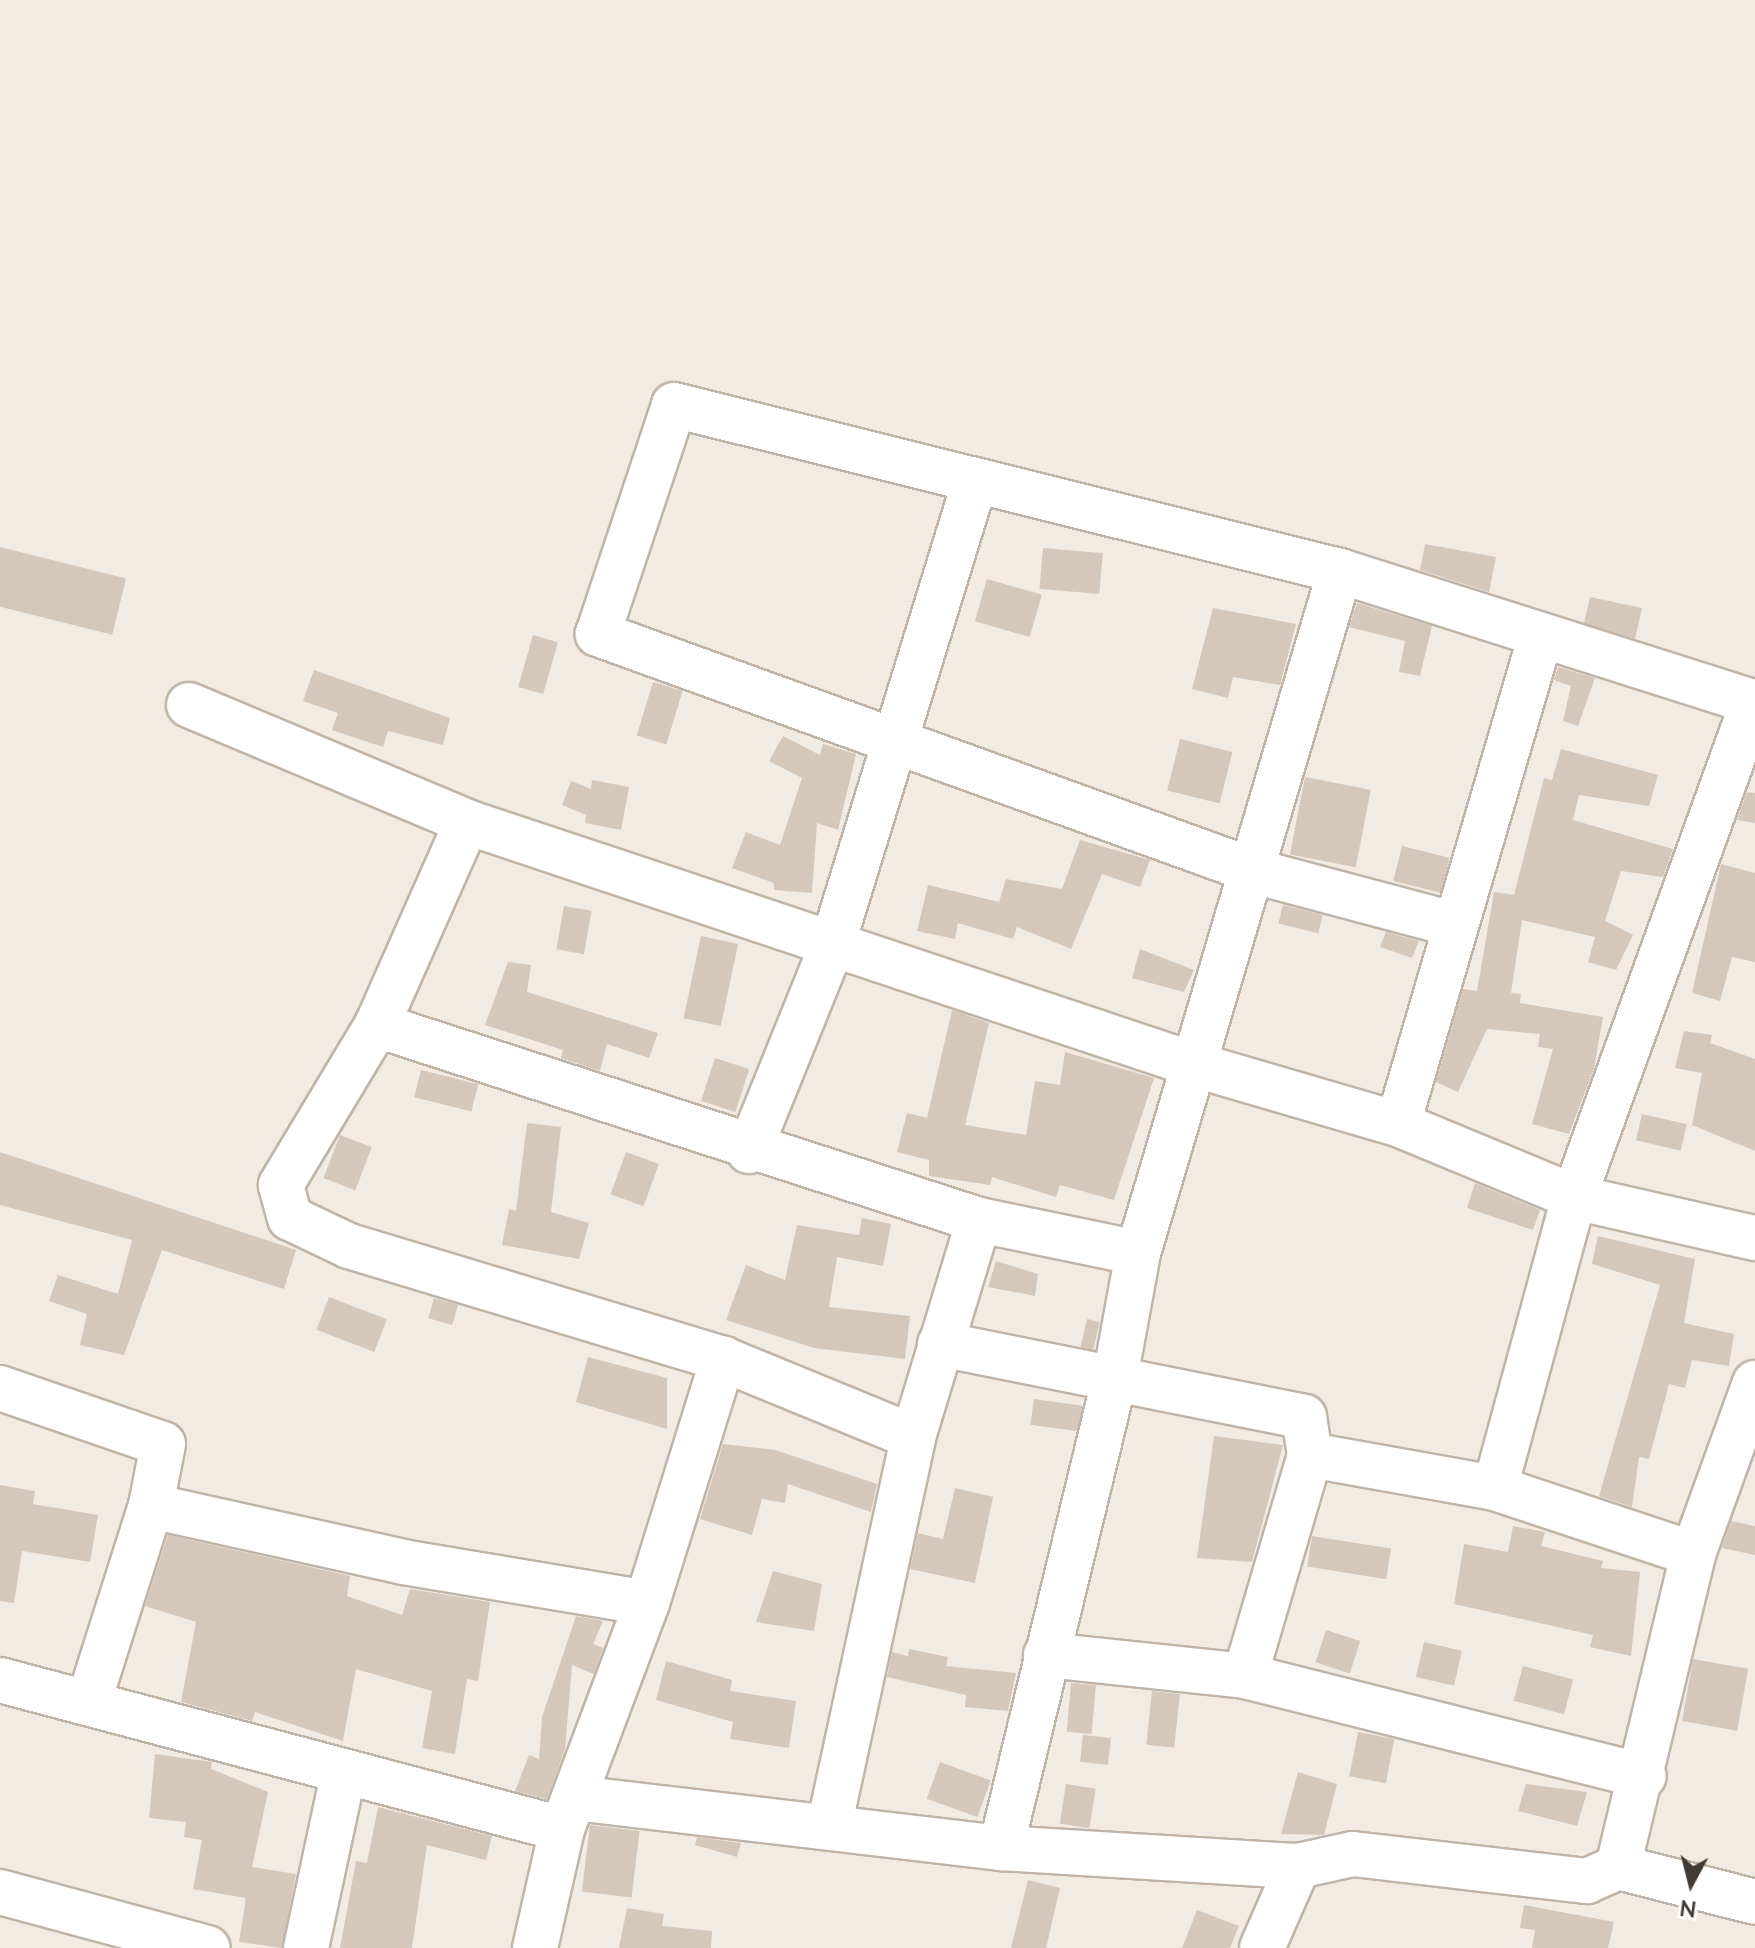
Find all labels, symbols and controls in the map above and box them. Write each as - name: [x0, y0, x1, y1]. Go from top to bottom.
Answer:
- north arrow: [1651, 1844, 1731, 1924]
- text: N: [1678, 1892, 1698, 1924]

